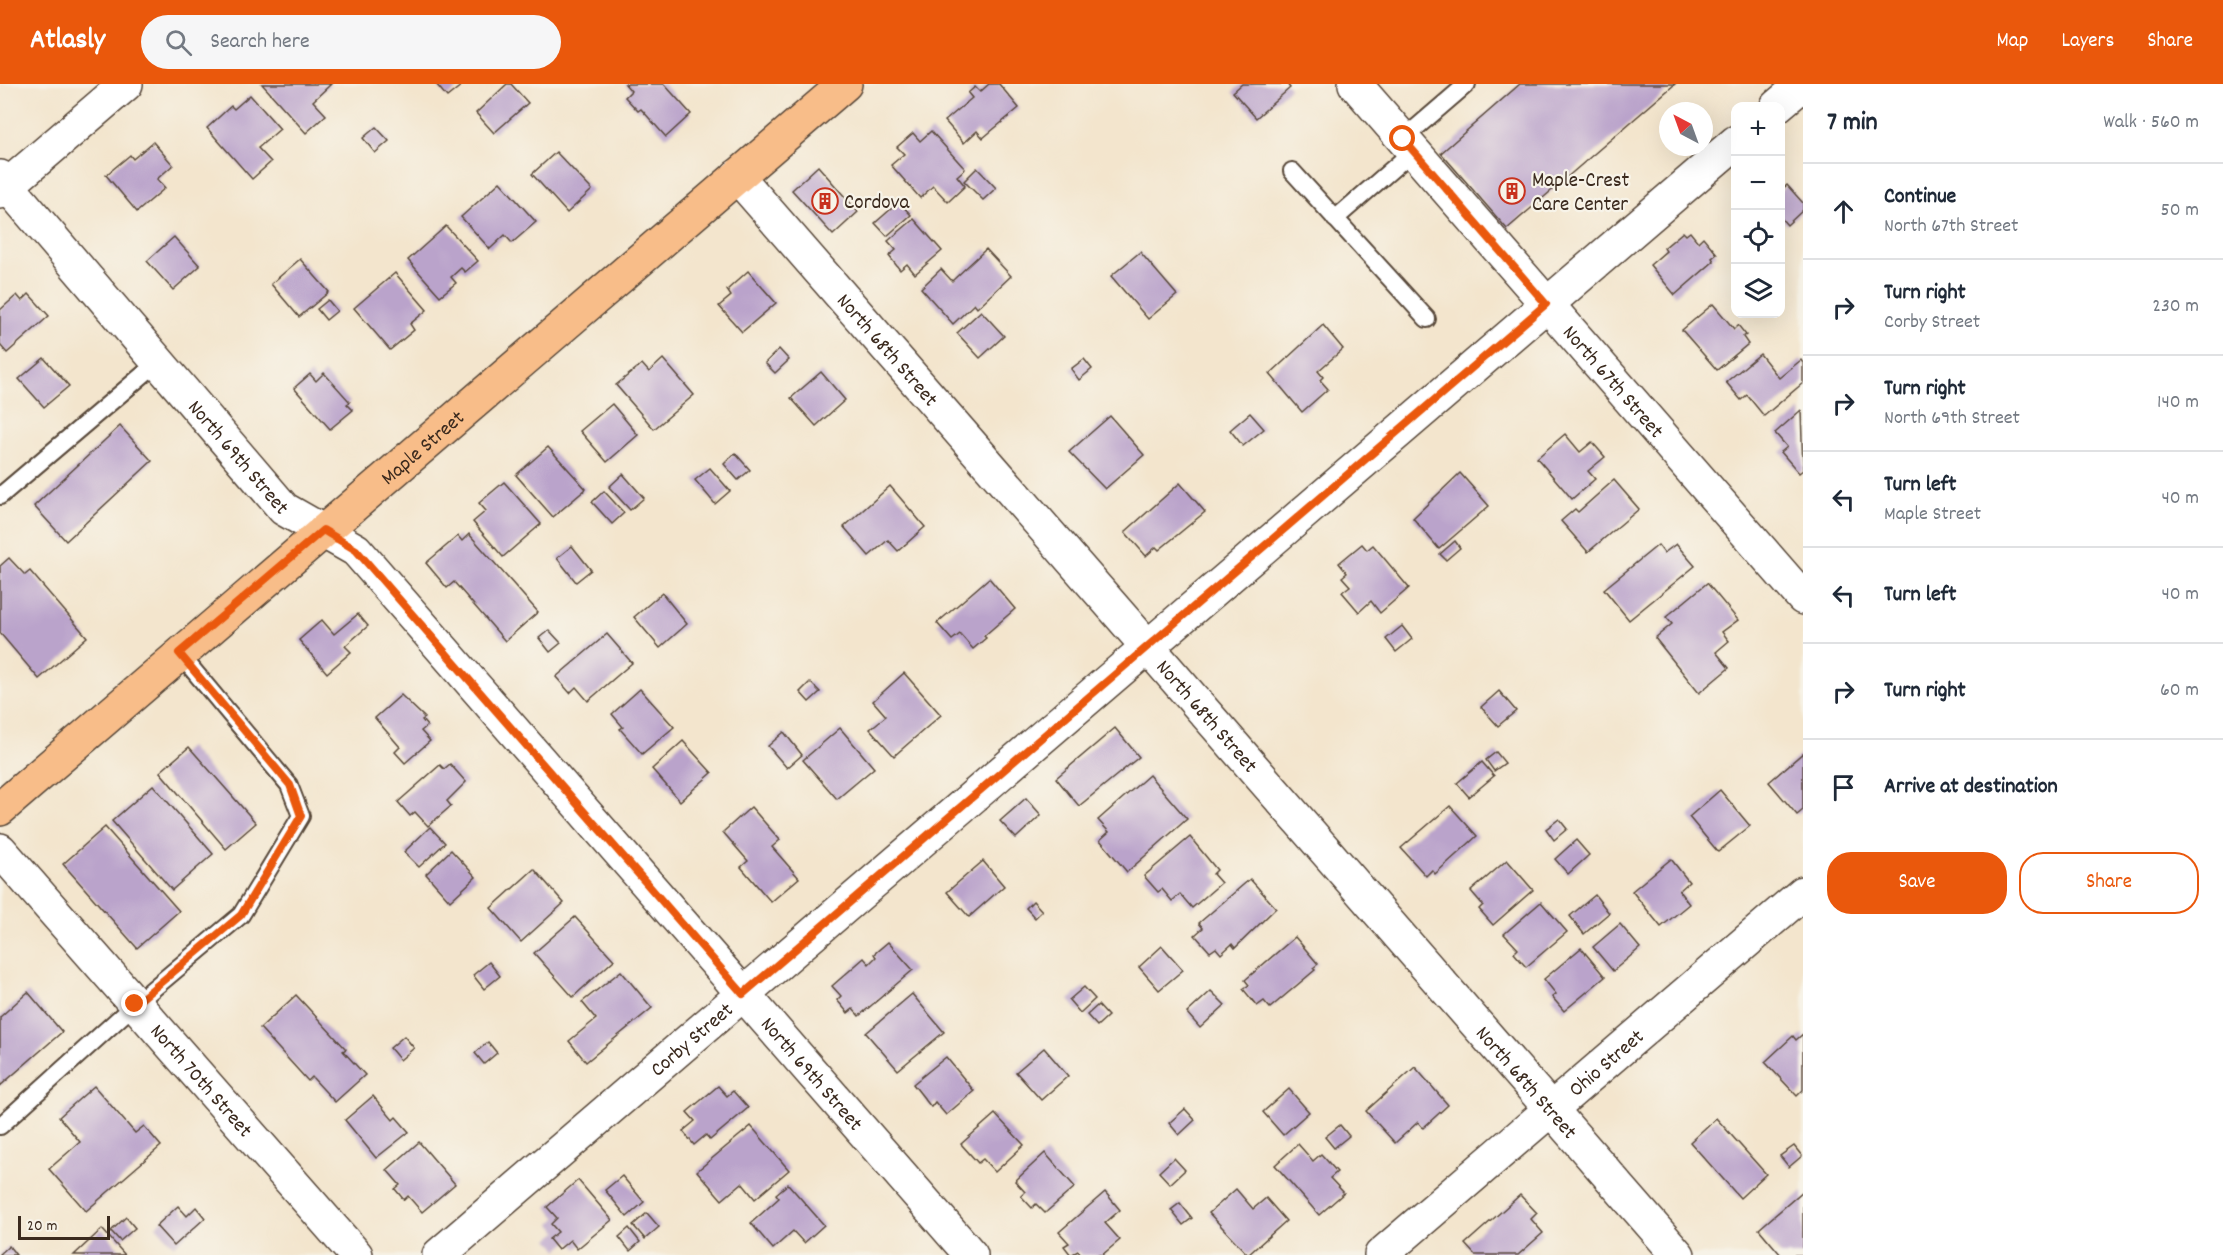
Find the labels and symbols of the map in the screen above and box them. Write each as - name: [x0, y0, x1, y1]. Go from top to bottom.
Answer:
- north arrow: [1659, 102, 1713, 156]
- route start: [1389, 125, 1415, 151]
- place label: Maple-Crest Care Center: [1532, 167, 1630, 221]
- building icon: Maple-Crest Care Center: [1497, 176, 1527, 206]
- building icon: Cordova: [810, 186, 840, 216]
- place label: Cordova: [844, 189, 910, 219]
- street label: North 68th Street: [828, 288, 944, 415]
- street label: North 67th Street: [1554, 320, 1670, 446]
- street label: North 69th Street: [179, 395, 295, 523]
- street label: Maple Street: [375, 404, 473, 494]
- street label: North 68th Street: [1147, 654, 1263, 781]
- route end: [121, 990, 147, 1016]
- street label: Corby Street: [645, 997, 741, 1085]
- street label: North 69th Street: [752, 1011, 869, 1139]
- street label: North 70th Street: [141, 1018, 258, 1145]
- street label: North 68th Street: [1467, 1021, 1583, 1147]
- street label: Ohio Street: [1563, 1023, 1652, 1105]
- scale bar: [18, 1213, 110, 1240]

